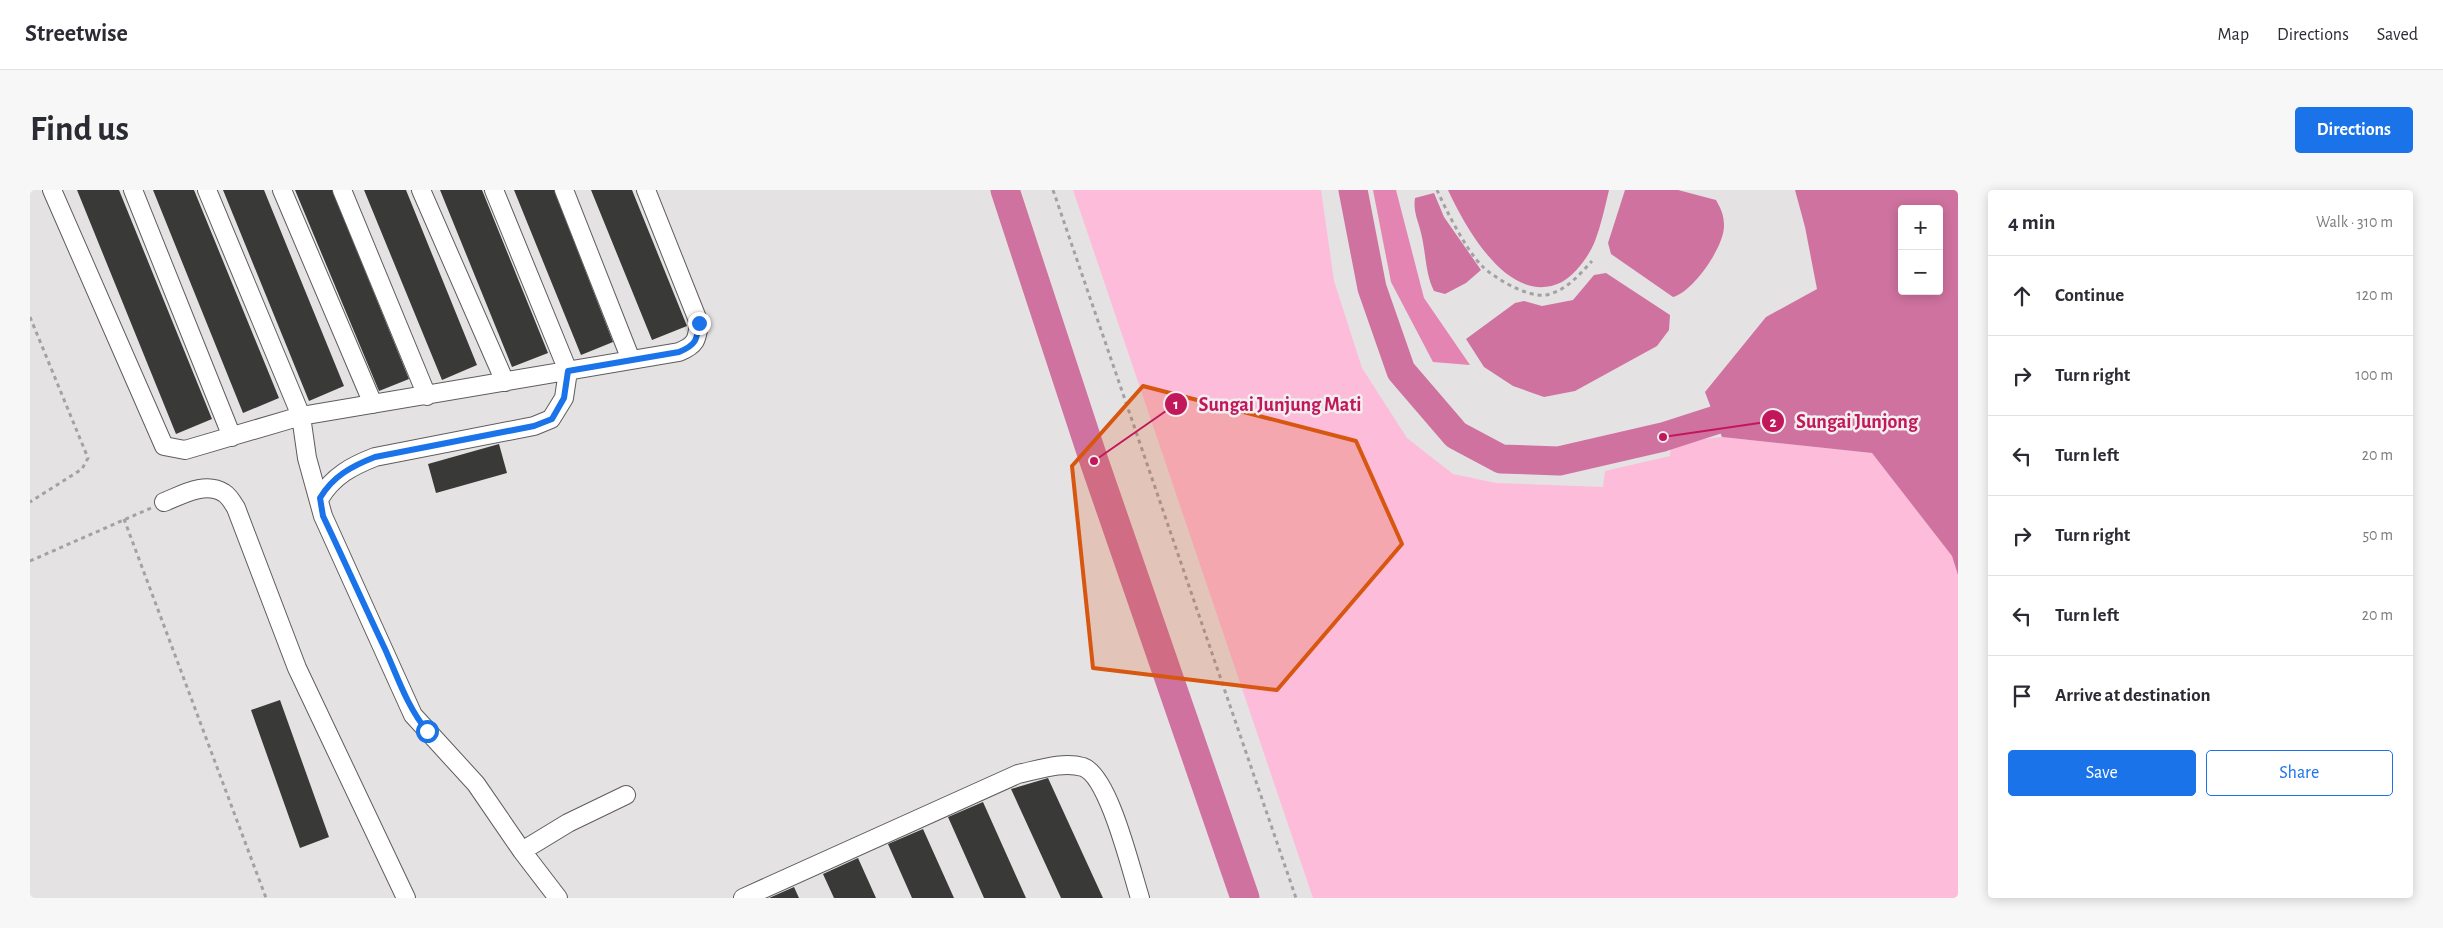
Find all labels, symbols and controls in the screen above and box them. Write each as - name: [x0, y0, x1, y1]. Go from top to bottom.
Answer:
- text: Streetwise: [25, 22, 128, 46]
- text: Map: [2218, 26, 2249, 44]
- text: Directions: [2277, 26, 2349, 44]
- text: Saved: [2377, 26, 2418, 44]
- button: Directions: [2295, 107, 2413, 153]
- text: Find us: [30, 112, 129, 147]
- map controls: [1898, 205, 1943, 295]
- button: +: [1898, 205, 1943, 250]
- text: 4 min: [2008, 212, 2055, 233]
- text: Walk · 310 m: [2316, 214, 2393, 230]
- button: −: [1898, 250, 1943, 295]
- icon: ahead: [2008, 282, 2036, 310]
- text: Continue: [2055, 286, 2124, 305]
- text: 120 m: [2356, 287, 2393, 303]
- route end: [688, 312, 711, 335]
- icon: right: [2008, 362, 2036, 390]
- text: Turn right: [2055, 366, 2130, 385]
- text: 100 m: [2355, 367, 2393, 383]
- callout: Sungai Junjung Mati: [1163, 387, 1371, 422]
- text: Sungai Junjung Mati: [1199, 395, 1361, 415]
- text: 1: [1173, 397, 1179, 412]
- callout: Sungai Junjong: [1761, 404, 1928, 439]
- text: Sungai Junjong: [1796, 412, 1919, 432]
- text: 2: [1769, 415, 1777, 430]
- icon: left: [2008, 442, 2036, 470]
- text: Turn left: [2055, 446, 2119, 465]
- text: 20 m: [2362, 447, 2393, 463]
- icon: right: [2008, 522, 2036, 550]
- text: Turn right: [2055, 526, 2130, 545]
- text: 50 m: [2362, 527, 2393, 543]
- icon: left: [2008, 602, 2036, 630]
- text: Turn left: [2055, 606, 2119, 625]
- text: 20 m: [2362, 607, 2393, 623]
- icon: arrive: [2008, 682, 2036, 710]
- text: Arrive at destination: [2055, 686, 2211, 705]
- route start: [416, 720, 439, 743]
- button: Save: [2008, 750, 2196, 796]
- button: Share: [2206, 750, 2393, 796]

